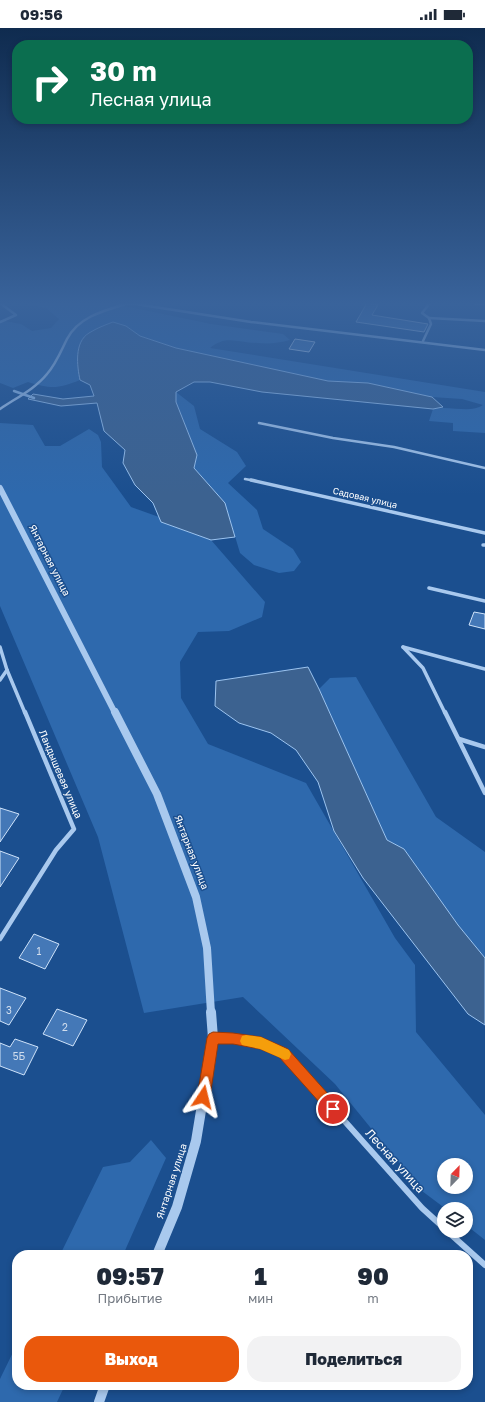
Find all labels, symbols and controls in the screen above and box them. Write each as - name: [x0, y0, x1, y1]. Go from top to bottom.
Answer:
- text: 09:56: [20, 5, 63, 23]
- text: 30 m: [90, 54, 157, 87]
- icon: right: [24, 56, 76, 108]
- text: Лесная улица: [90, 88, 212, 110]
- street label: Садовая улица: [332, 485, 398, 510]
- street label: Янтарная улица: [27, 522, 73, 598]
- street label: Ландышевая улица: [37, 728, 85, 820]
- street label: Янтарная улица: [172, 813, 212, 891]
- house number: 1: [37, 945, 42, 957]
- house number: 3: [6, 1004, 12, 1016]
- house number: 2: [62, 1021, 68, 1033]
- house number: 5Б: [13, 1050, 26, 1062]
- position arrow: [182, 1076, 224, 1118]
- pin: [316, 1092, 350, 1126]
- icon: arrive: [322, 1098, 344, 1120]
- street label: Лесная улица: [363, 1125, 428, 1196]
- street label: Янтарная улица: [153, 1142, 189, 1220]
- north arrow: [437, 1158, 473, 1194]
- map controls: [437, 1158, 473, 1238]
- button: layers: [437, 1202, 473, 1238]
- text: 09:57: [96, 1261, 164, 1290]
- text: 1: [254, 1261, 267, 1290]
- text: 90: [357, 1261, 389, 1290]
- text: Прибытие: [98, 1290, 162, 1306]
- text: мин: [248, 1290, 273, 1306]
- text: m: [367, 1290, 379, 1306]
- button: Выход: [24, 1336, 239, 1382]
- button: Поделиться: [247, 1336, 461, 1382]

